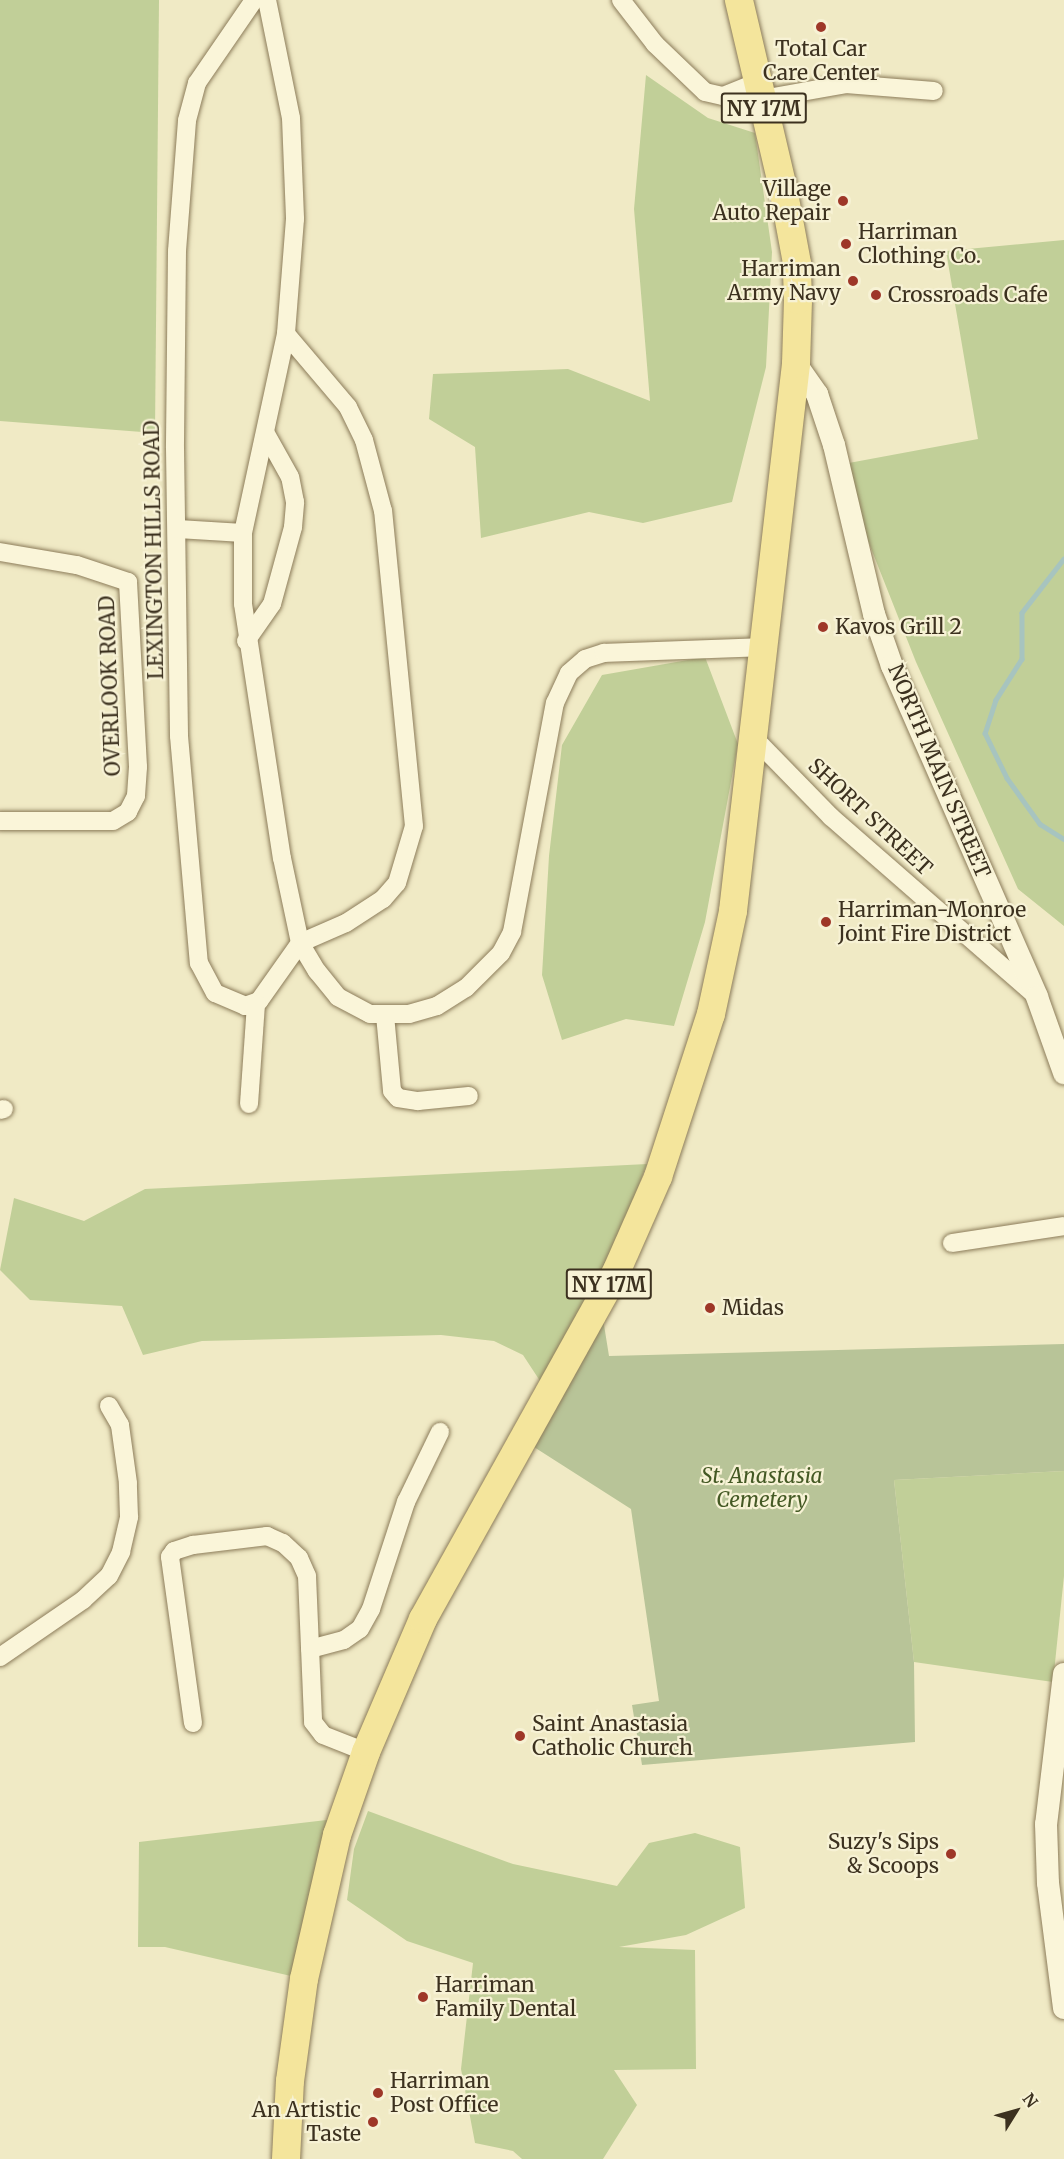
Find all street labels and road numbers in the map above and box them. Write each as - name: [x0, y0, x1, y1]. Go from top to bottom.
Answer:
- road number: NY 17M: [720, 91, 807, 125]
- street label: LEXINGTON HILLS ROAD: [139, 420, 169, 680]
- street label: OVERLOOK ROAD: [94, 595, 126, 777]
- street label: NORTH MAIN STREET: [883, 660, 995, 882]
- street label: SHORT STREET: [803, 753, 937, 881]
- road number: NY 17M: [566, 1267, 652, 1301]

